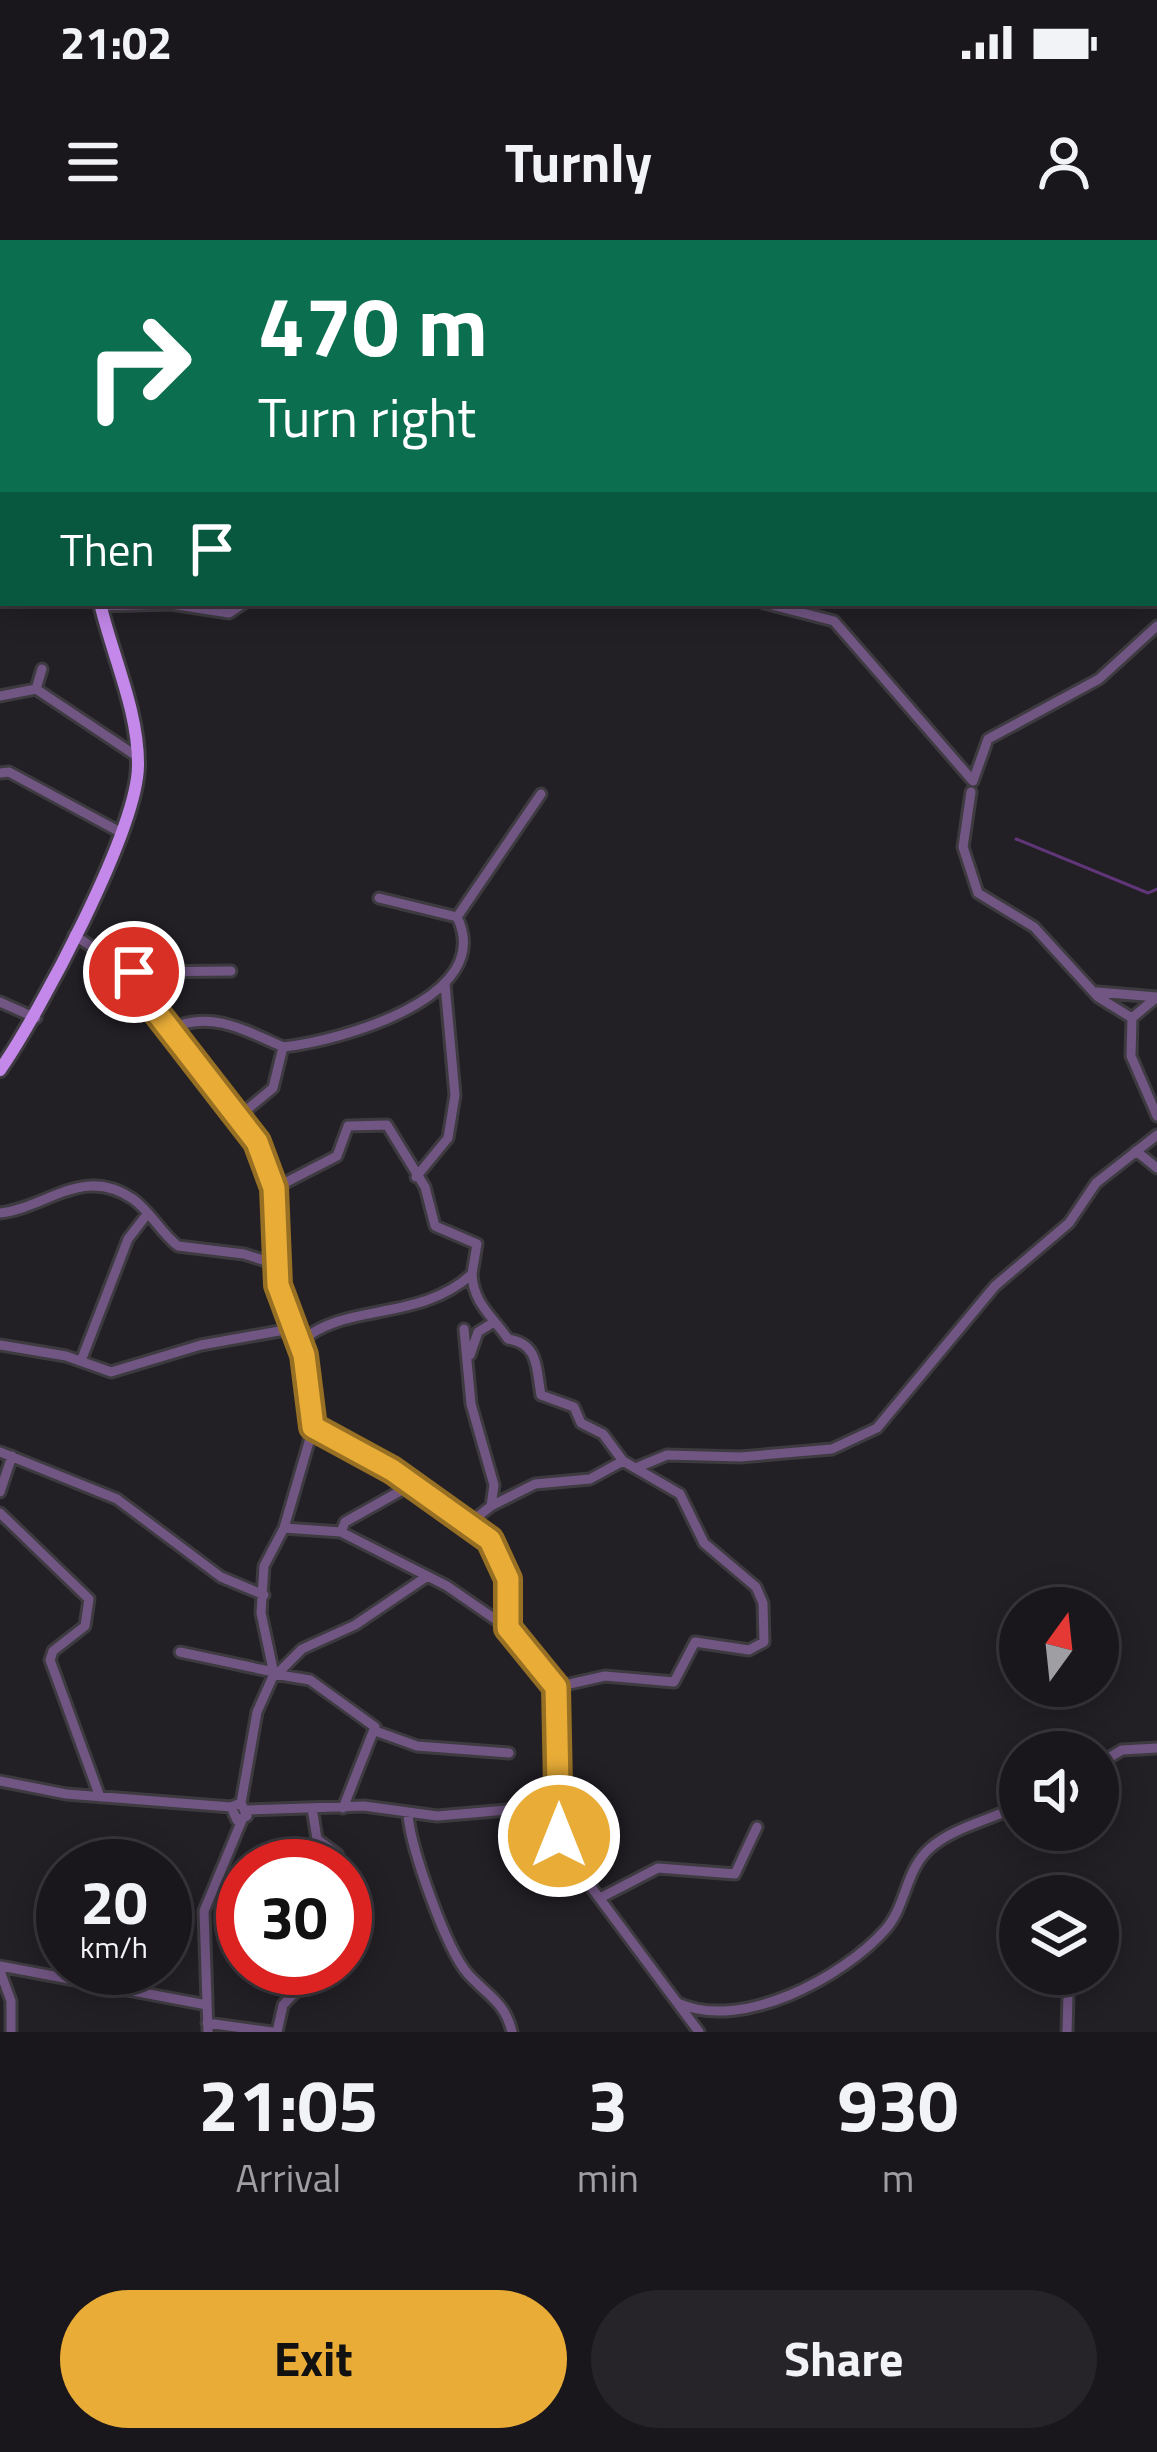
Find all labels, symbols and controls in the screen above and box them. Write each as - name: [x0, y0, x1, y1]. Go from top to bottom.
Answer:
- text: 21:02: [60, 8, 172, 76]
- text: Turnly: [505, 121, 652, 203]
- icon: menu: [60, 129, 126, 195]
- icon: person: [1031, 129, 1097, 195]
- text: 470 m: [258, 261, 488, 389]
- icon: right: [60, 288, 216, 444]
- text: Turn right: [258, 376, 476, 458]
- text: Then: [60, 515, 155, 583]
- icon: arrive: [179, 516, 245, 582]
- pin: [83, 921, 185, 1023]
- icon: arrive: [101, 939, 167, 1005]
- north arrow: [999, 1587, 1119, 1707]
- map controls: [999, 1587, 1119, 1995]
- button: sound: [999, 1731, 1119, 1851]
- position arrow: [496, 1773, 622, 1899]
- speed limit sign: 30: [216, 1839, 372, 1995]
- text: 20: [80, 1856, 148, 1947]
- button: layers: [999, 1875, 1119, 1995]
- text: km/h: [80, 1924, 148, 1970]
- text: 21:05: [199, 2049, 378, 2159]
- text: 3: [588, 2049, 628, 2159]
- text: 930: [837, 2049, 958, 2159]
- text: Arrival: [236, 2148, 341, 2207]
- text: min: [577, 2148, 639, 2207]
- text: m: [882, 2148, 914, 2207]
- button: Exit: [60, 2290, 567, 2428]
- button: Share: [591, 2290, 1097, 2428]

